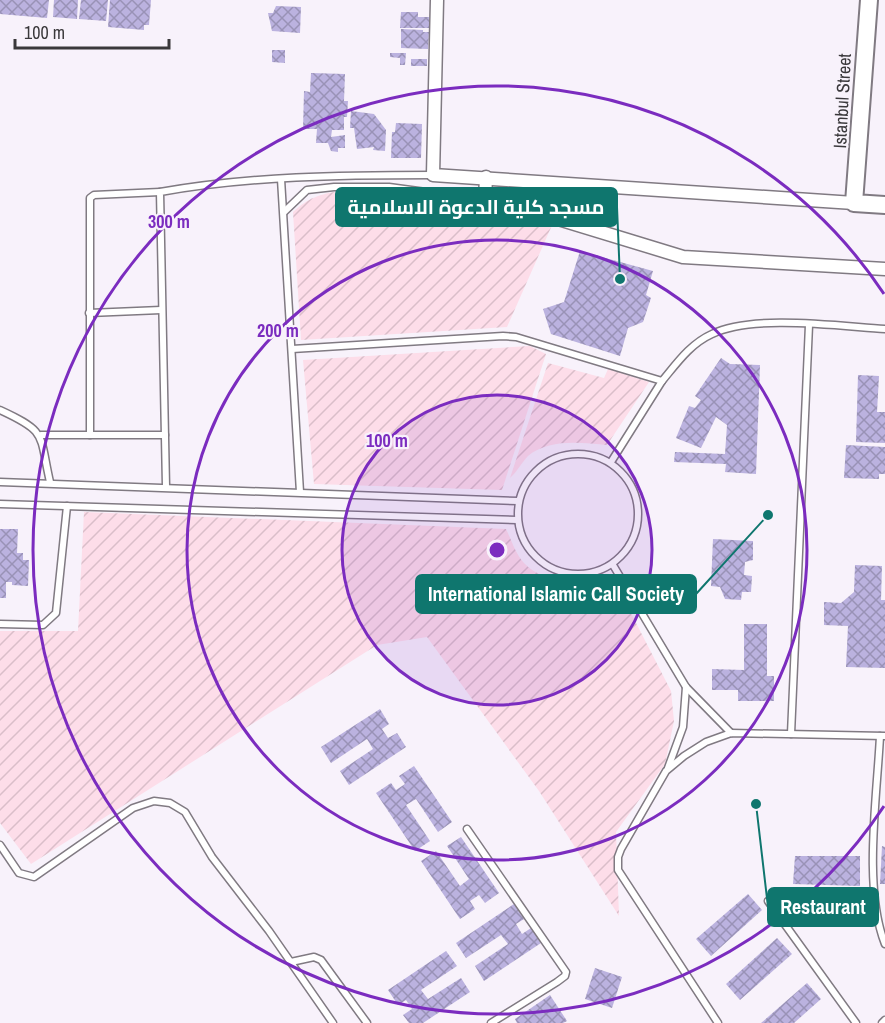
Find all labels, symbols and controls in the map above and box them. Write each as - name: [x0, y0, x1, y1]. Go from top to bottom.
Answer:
- scale bar: [15, 12, 170, 50]
- text: 100 m: [24, 20, 65, 45]
- street label: Istanbul Street: [827, 53, 857, 149]
- callout: مسجد كلية الدعوة الاسلامية: [336, 188, 617, 226]
- text: مسجد كلية الدعوة الاسلامية: [347, 193, 605, 220]
- text: 300 m: [148, 209, 190, 234]
- text: 200 m: [257, 318, 299, 343]
- text: 100 m: [366, 428, 408, 453]
- centre of rings: [487, 540, 507, 560]
- callout: International Islamic Call Society: [416, 575, 696, 613]
- text: International Islamic Call Society: [428, 580, 685, 607]
- callout: Restaurant: [768, 888, 878, 926]
- text: Restaurant: [780, 893, 866, 920]

